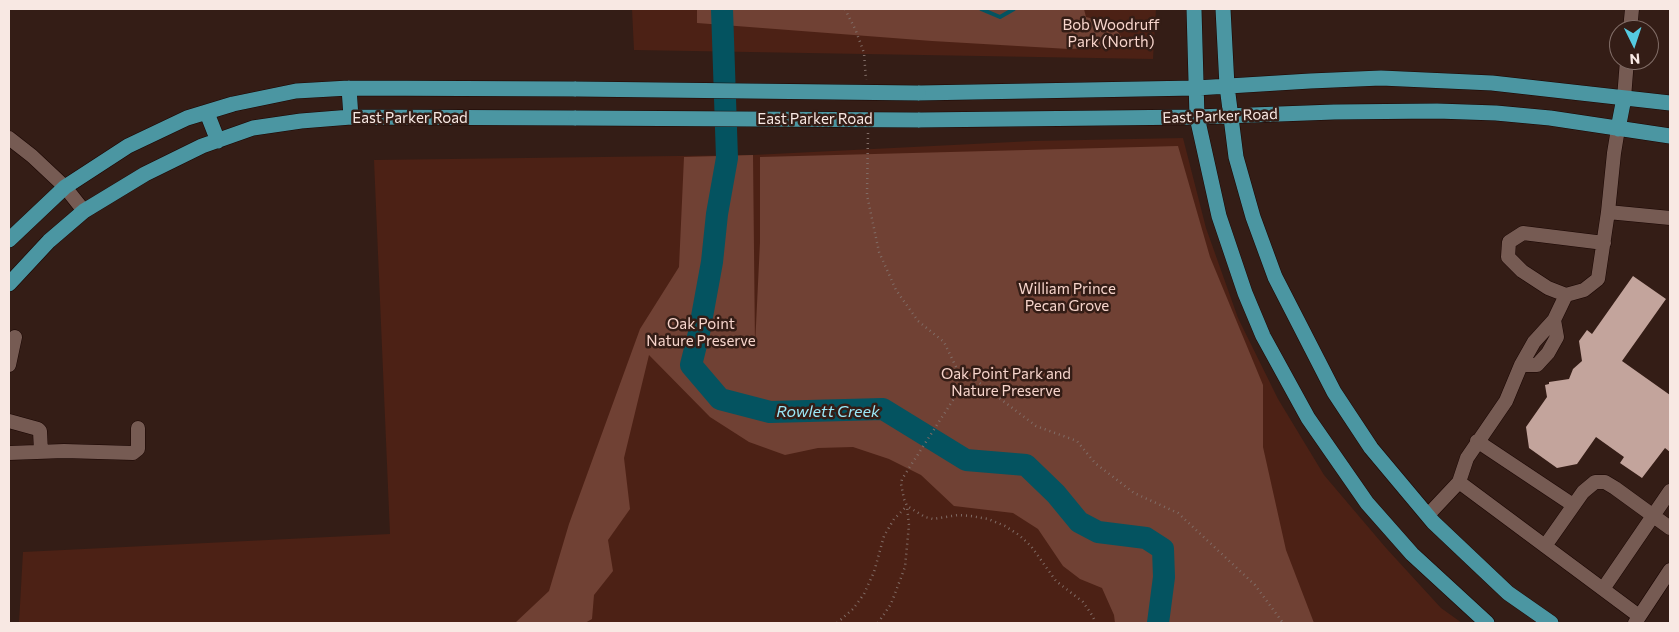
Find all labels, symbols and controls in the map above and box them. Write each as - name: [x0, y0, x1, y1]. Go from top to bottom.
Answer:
- park label: Bob Woodruff Park (North): [1062, 16, 1160, 51]
- north arrow: [1609, 20, 1659, 70]
- text: N: [1629, 51, 1641, 68]
- street label: East Parker Road: [1162, 105, 1278, 127]
- street label: East Parker Road: [352, 109, 468, 127]
- street label: East Parker Road: [757, 110, 873, 128]
- park label: William Prince Pecan Grove: [1018, 280, 1116, 315]
- park label: Oak Point Nature Preserve: [646, 315, 756, 350]
- park label: Oak Point Park and Nature Preserve: [941, 365, 1071, 400]
- water label: Rowlett Creek: [776, 402, 880, 422]

